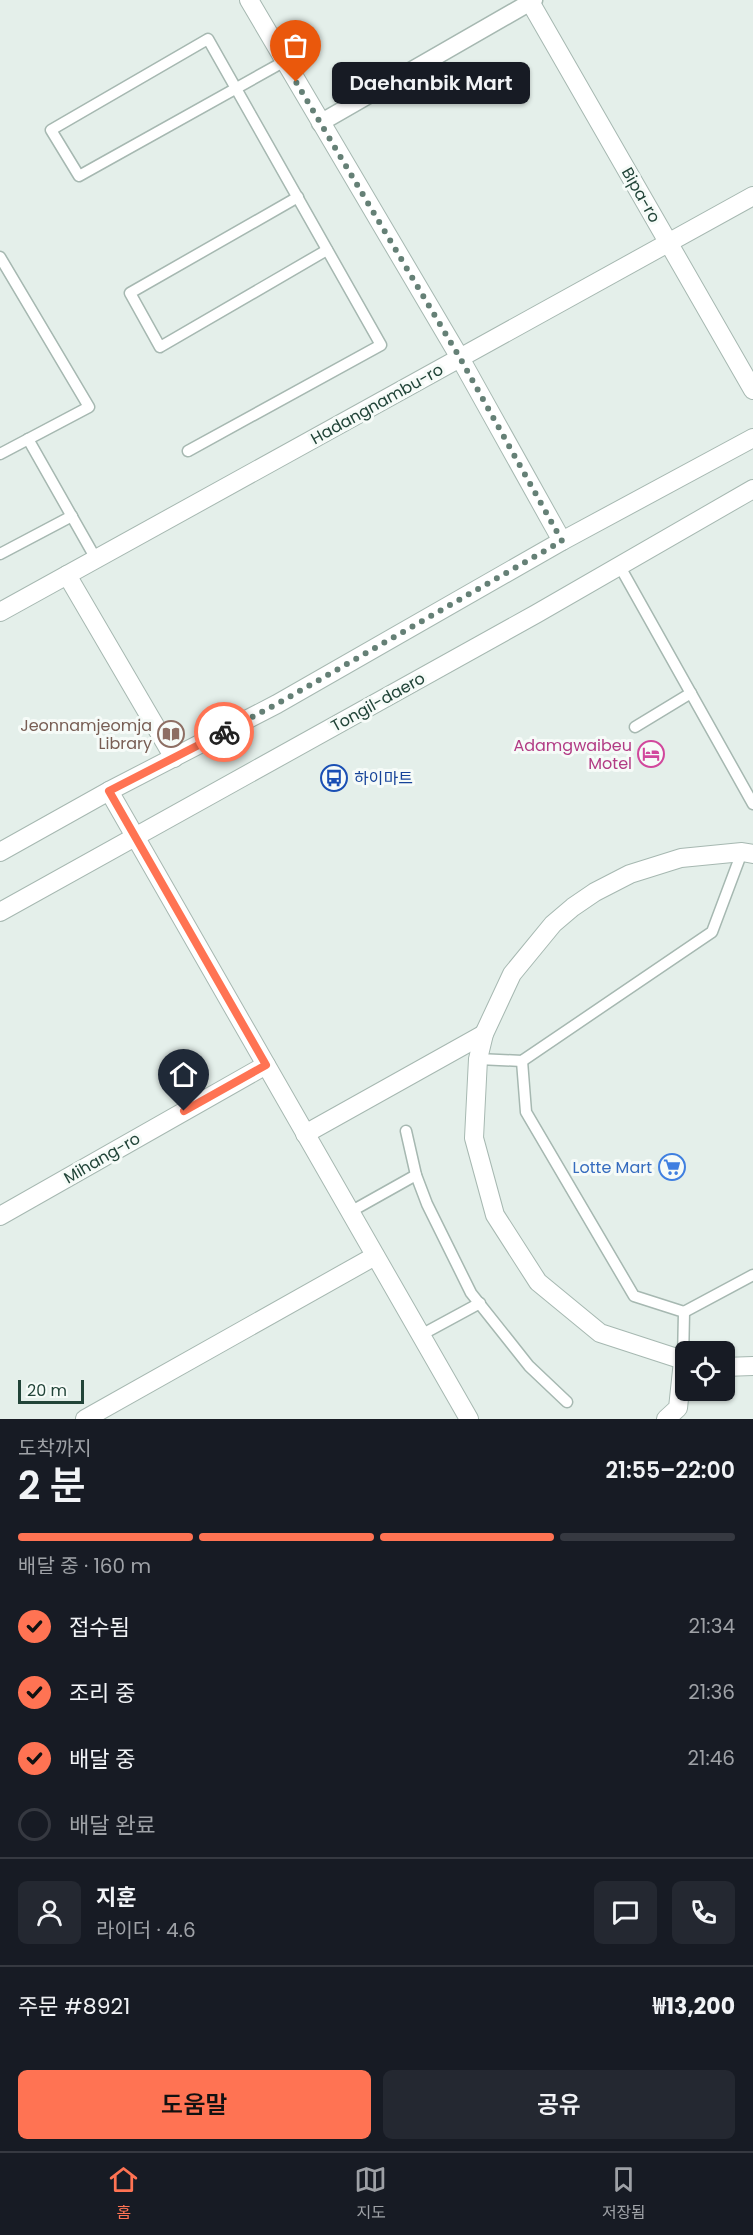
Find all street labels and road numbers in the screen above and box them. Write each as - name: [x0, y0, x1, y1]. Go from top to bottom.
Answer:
- street label: Bipa-ro: [616, 163, 666, 227]
- street label: Hadangnambu-ro: [307, 358, 447, 450]
- street label: Tongil-daero: [327, 667, 429, 737]
- street label: Mihang-ro: [60, 1127, 144, 1189]

